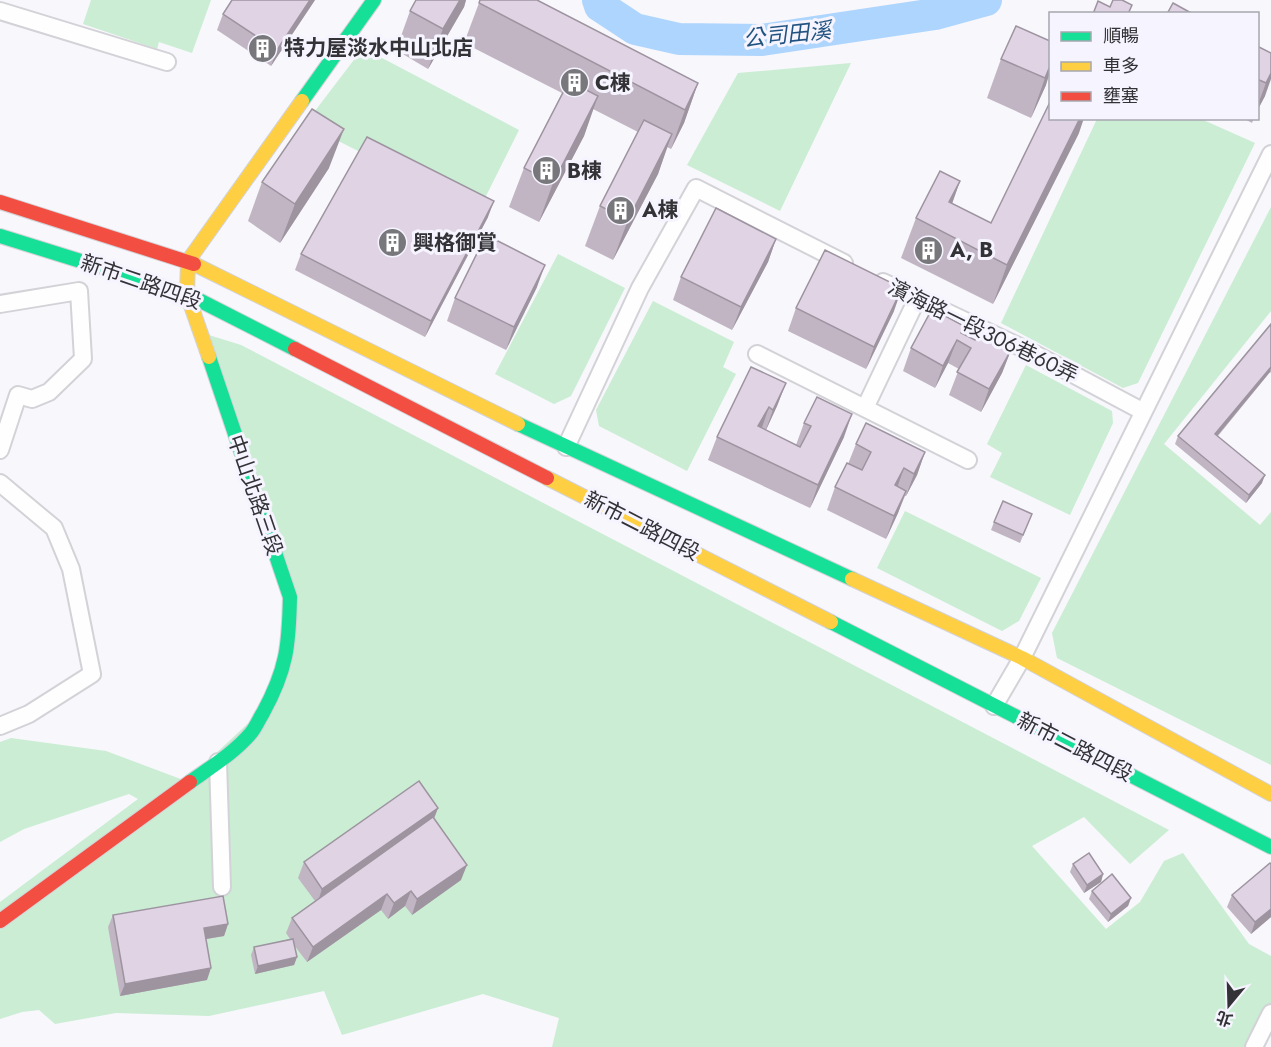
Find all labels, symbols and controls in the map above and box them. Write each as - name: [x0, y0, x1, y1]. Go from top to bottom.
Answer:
- legend: [1049, 12, 1259, 120]
- water label: 公司田溪: [742, 13, 835, 55]
- text: 順暢: [1103, 23, 1139, 49]
- building icon: 特力屋淡水中山北店: [247, 32, 279, 64]
- place label: 特力屋淡水中山北店: [284, 33, 473, 63]
- text: 車多: [1103, 53, 1139, 79]
- building icon: C棟: [558, 67, 590, 99]
- place label: C棟: [595, 68, 631, 98]
- text: 壅塞: [1103, 83, 1139, 109]
- building icon: B棟: [530, 155, 562, 187]
- place label: B棟: [567, 156, 602, 186]
- building icon: A棟: [605, 194, 637, 226]
- place label: A棟: [641, 195, 678, 225]
- building icon: 興格御賞: [376, 227, 408, 259]
- place label: 興格御賞: [413, 228, 497, 258]
- building icon: A, B: [913, 234, 945, 266]
- place label: A, B: [949, 235, 993, 265]
- street label: 新市二路四段: [77, 247, 205, 317]
- street label: 濱海路一段306巷60弄: [883, 272, 1083, 390]
- street label: 中山北路三段: [220, 431, 290, 559]
- street label: 新市二路四段: [579, 484, 705, 568]
- street label: 新市二路四段: [1012, 705, 1138, 789]
- north arrow: [1199, 975, 1259, 1035]
- text: 北: [1213, 1005, 1236, 1032]

